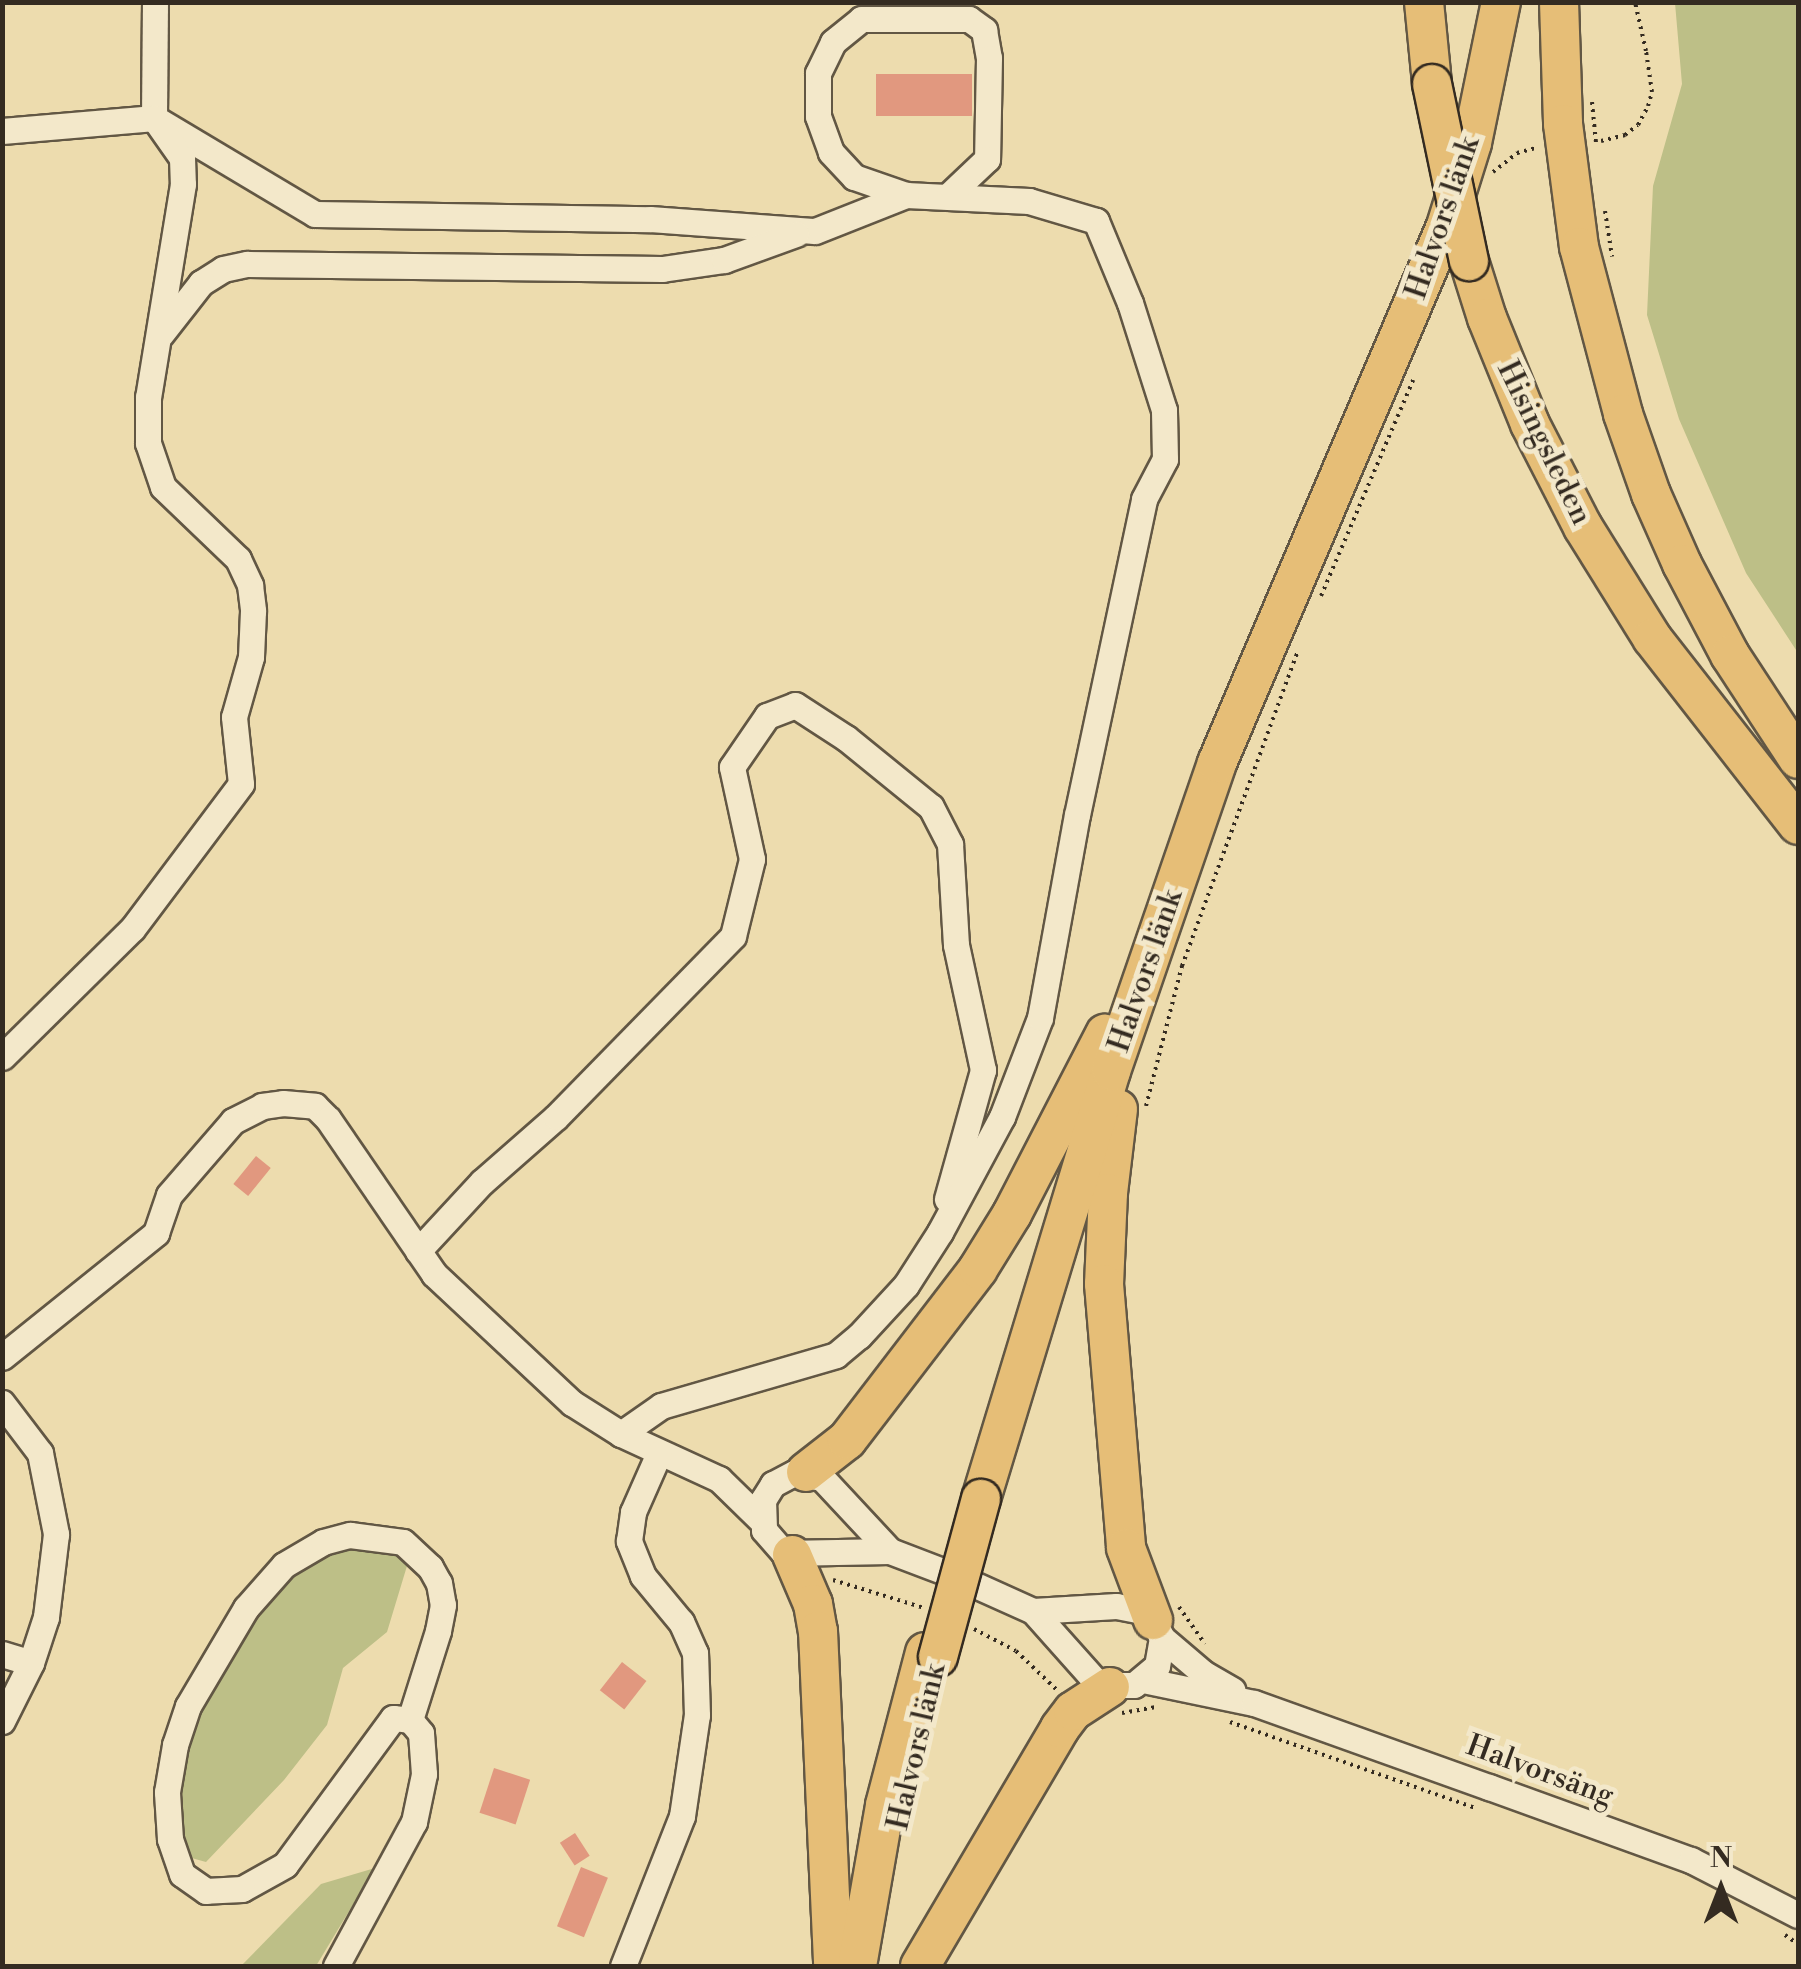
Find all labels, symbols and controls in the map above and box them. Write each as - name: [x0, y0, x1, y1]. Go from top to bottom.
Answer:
- street label: Halvors länk: [1398, 132, 1488, 304]
- street label: Hisingsleden: [1489, 355, 1599, 531]
- street label: Halvors länk: [1101, 885, 1191, 1057]
- street label: Halvors länk: [880, 1660, 954, 1834]
- street label: Halvorsäng: [1461, 1728, 1619, 1814]
- north arrow: [1671, 1839, 1771, 1939]
- text: N: [1710, 1841, 1732, 1876]

